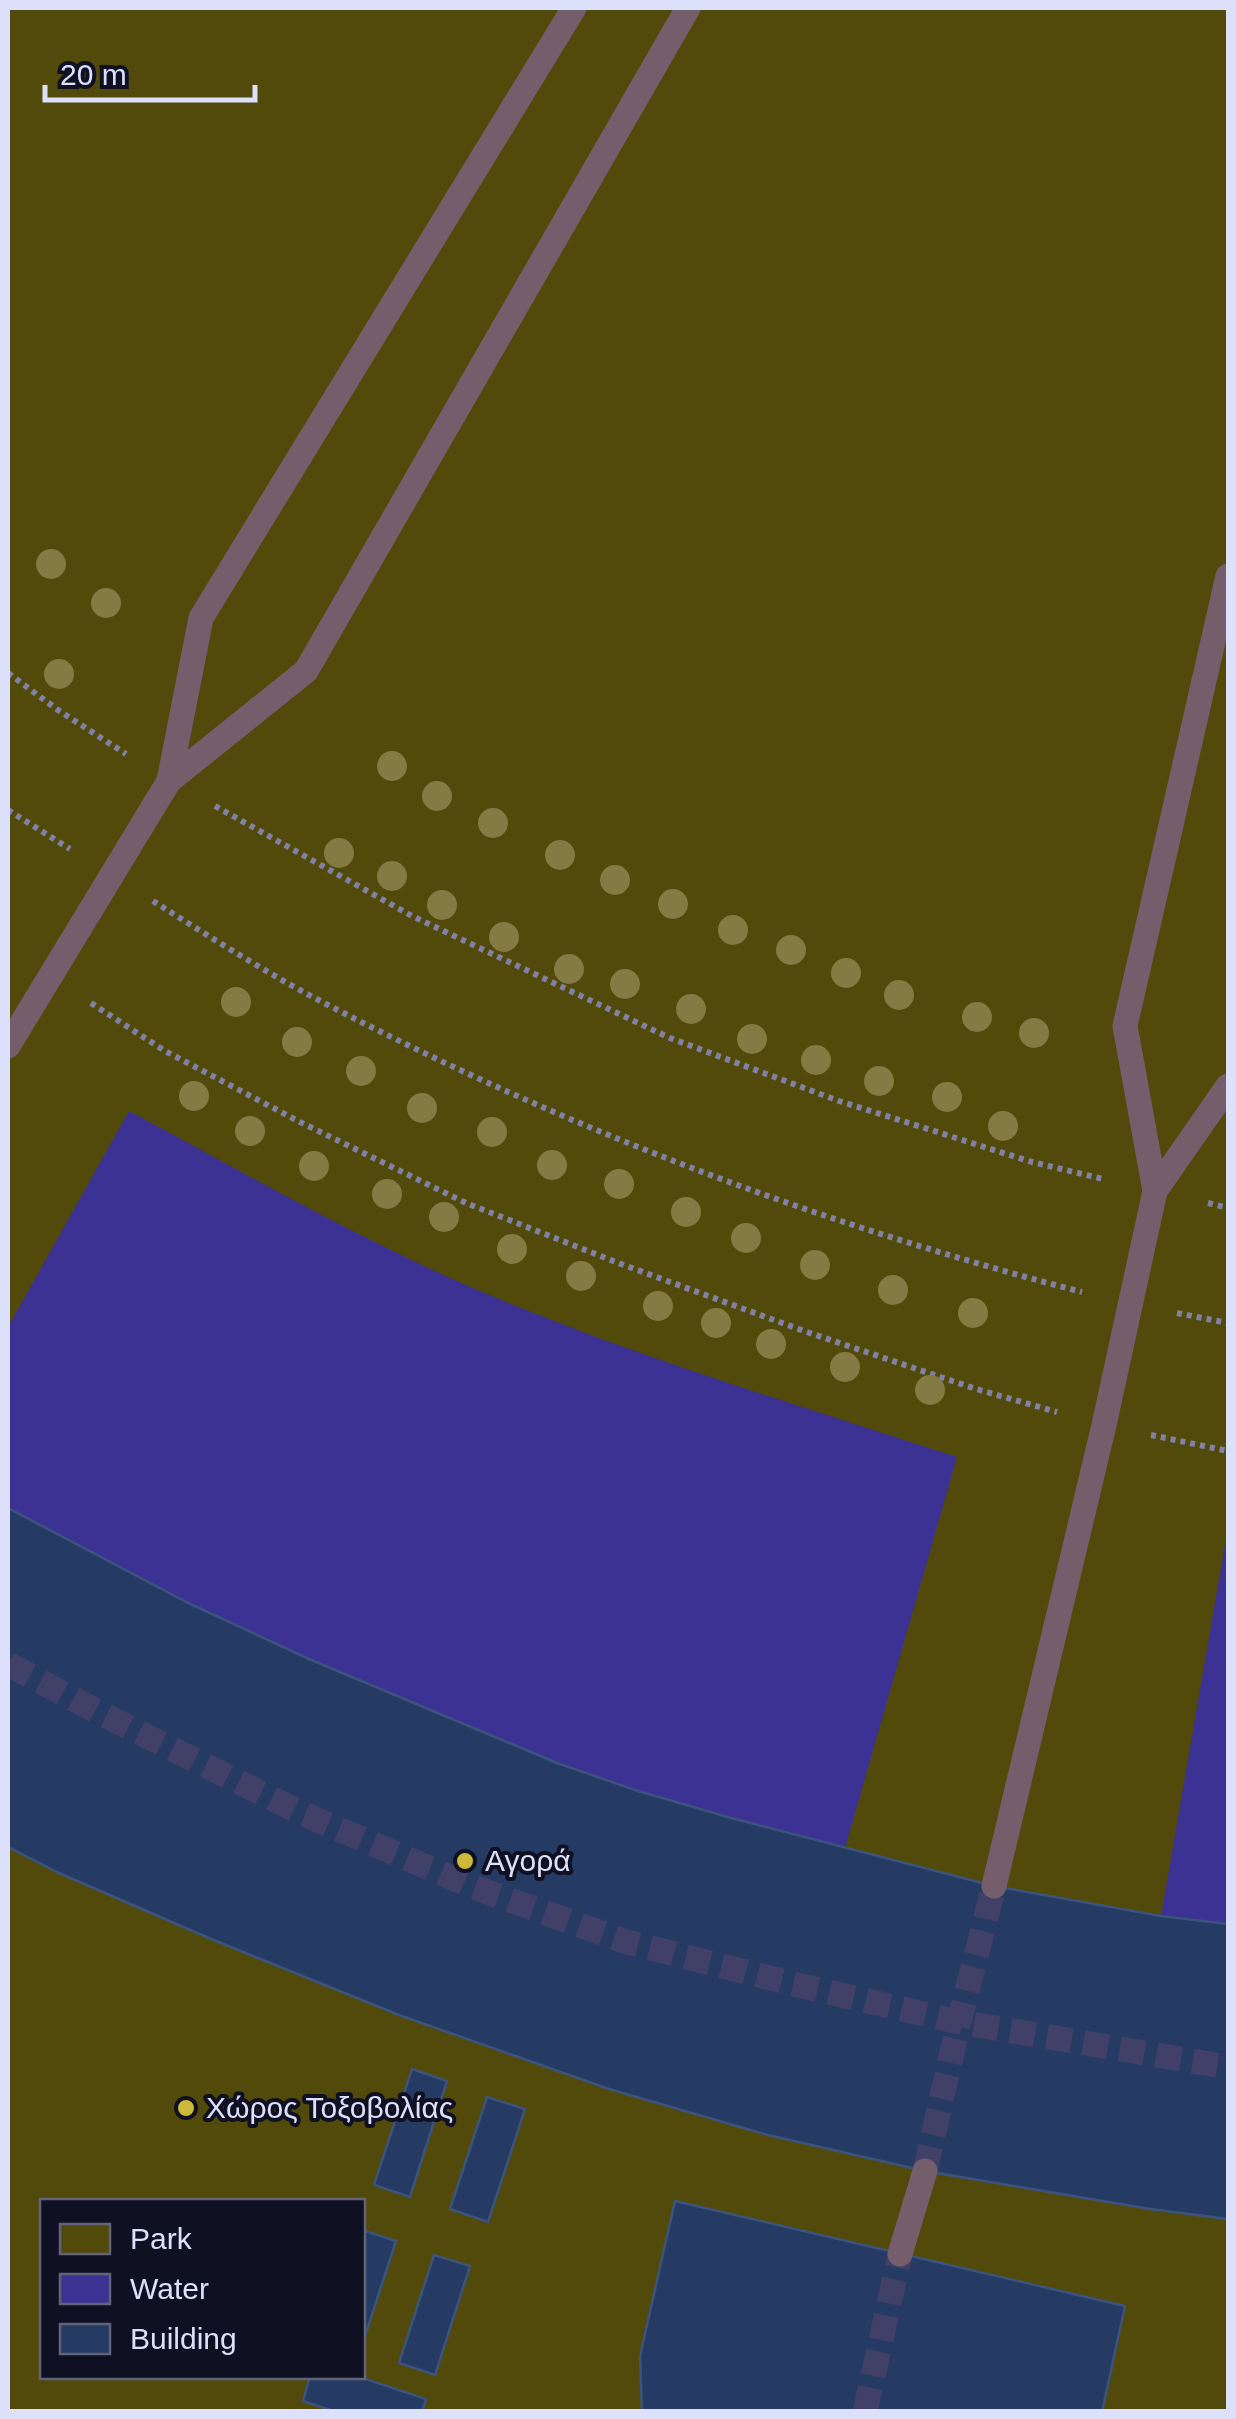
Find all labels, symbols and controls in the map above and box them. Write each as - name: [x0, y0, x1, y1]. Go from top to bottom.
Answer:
- scale bar: [45, 40, 255, 102]
- text: 20 m: [60, 58, 127, 91]
- place label: Αγορά: [485, 1844, 571, 1877]
- marker: Αγορά: [454, 1850, 476, 1872]
- place label: Χώρος Τοξοβολίας: [206, 2091, 453, 2124]
- marker: Χώρος Τοξοβολίας: [175, 2097, 197, 2119]
- legend: [40, 2199, 365, 2379]
- text: Park: [130, 2222, 193, 2255]
- text: Water: [130, 2272, 209, 2305]
- text: Building: [130, 2322, 237, 2355]

